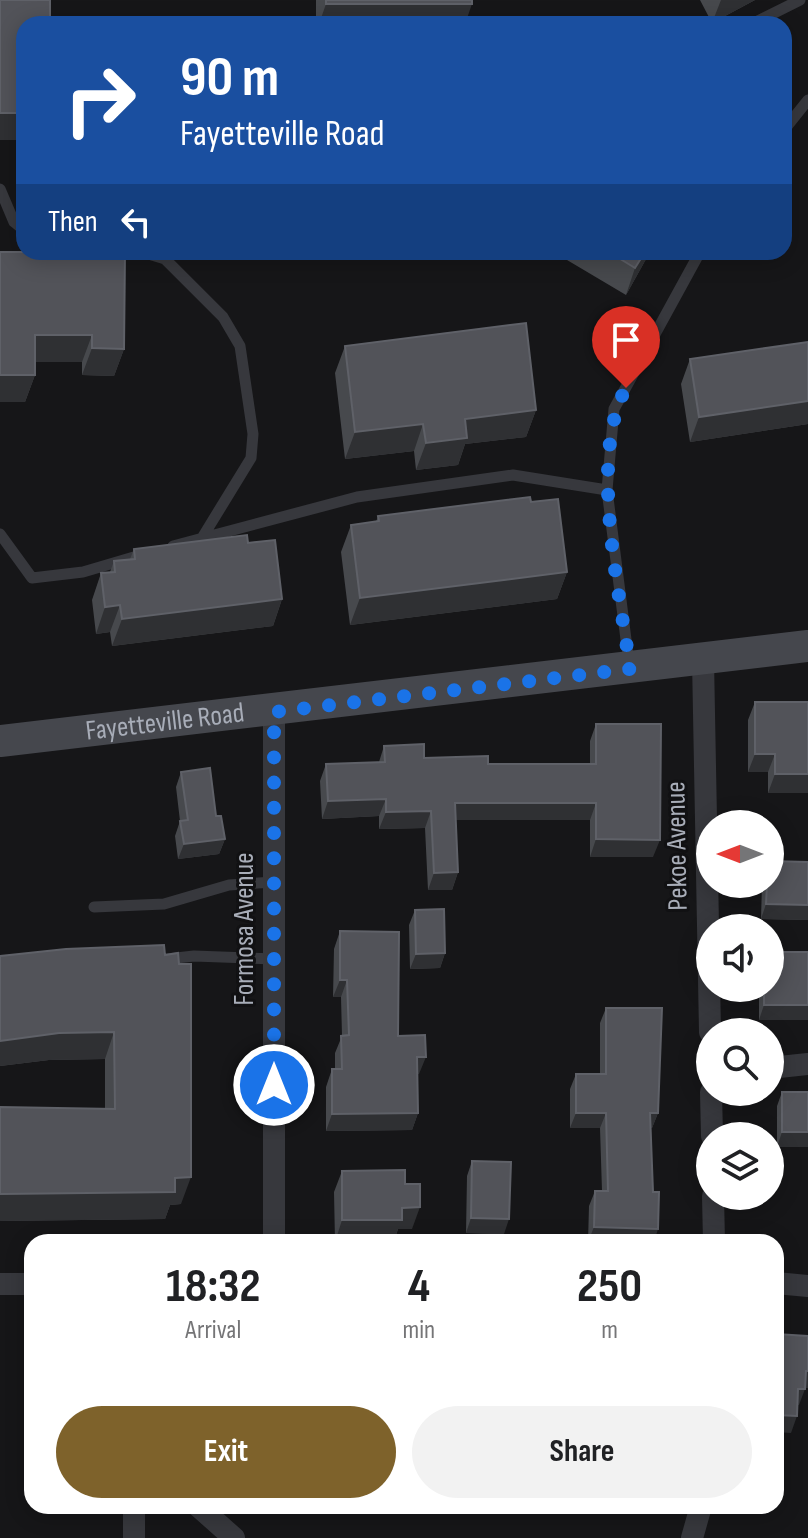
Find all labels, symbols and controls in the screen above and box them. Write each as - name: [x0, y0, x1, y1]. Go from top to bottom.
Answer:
- text: 90 m: [180, 45, 279, 112]
- icon: right: [48, 48, 152, 152]
- text: Fayetteville Road: [180, 113, 385, 156]
- icon: left: [114, 200, 158, 244]
- text: Then: [48, 204, 98, 240]
- pin: [592, 306, 660, 388]
- icon: arrive: [604, 318, 648, 362]
- street label: Fayetteville Road: [84, 696, 246, 747]
- street label: Pekoe Avenue: [659, 781, 695, 911]
- north arrow: [696, 810, 784, 898]
- map controls: [696, 810, 784, 1210]
- street label: Formosa Avenue: [228, 852, 261, 1006]
- button: sound: [696, 914, 784, 1002]
- button: search: [696, 1018, 784, 1106]
- position arrow: [232, 1043, 316, 1127]
- button: layers: [696, 1122, 784, 1210]
- text: 18:32: [166, 1258, 261, 1315]
- text: 4: [408, 1258, 430, 1315]
- text: 250: [577, 1258, 642, 1315]
- text: Arrival: [185, 1315, 241, 1346]
- text: min: [403, 1315, 435, 1346]
- text: m: [601, 1315, 618, 1346]
- button: Exit: [56, 1406, 396, 1498]
- button: Share: [412, 1406, 752, 1498]

